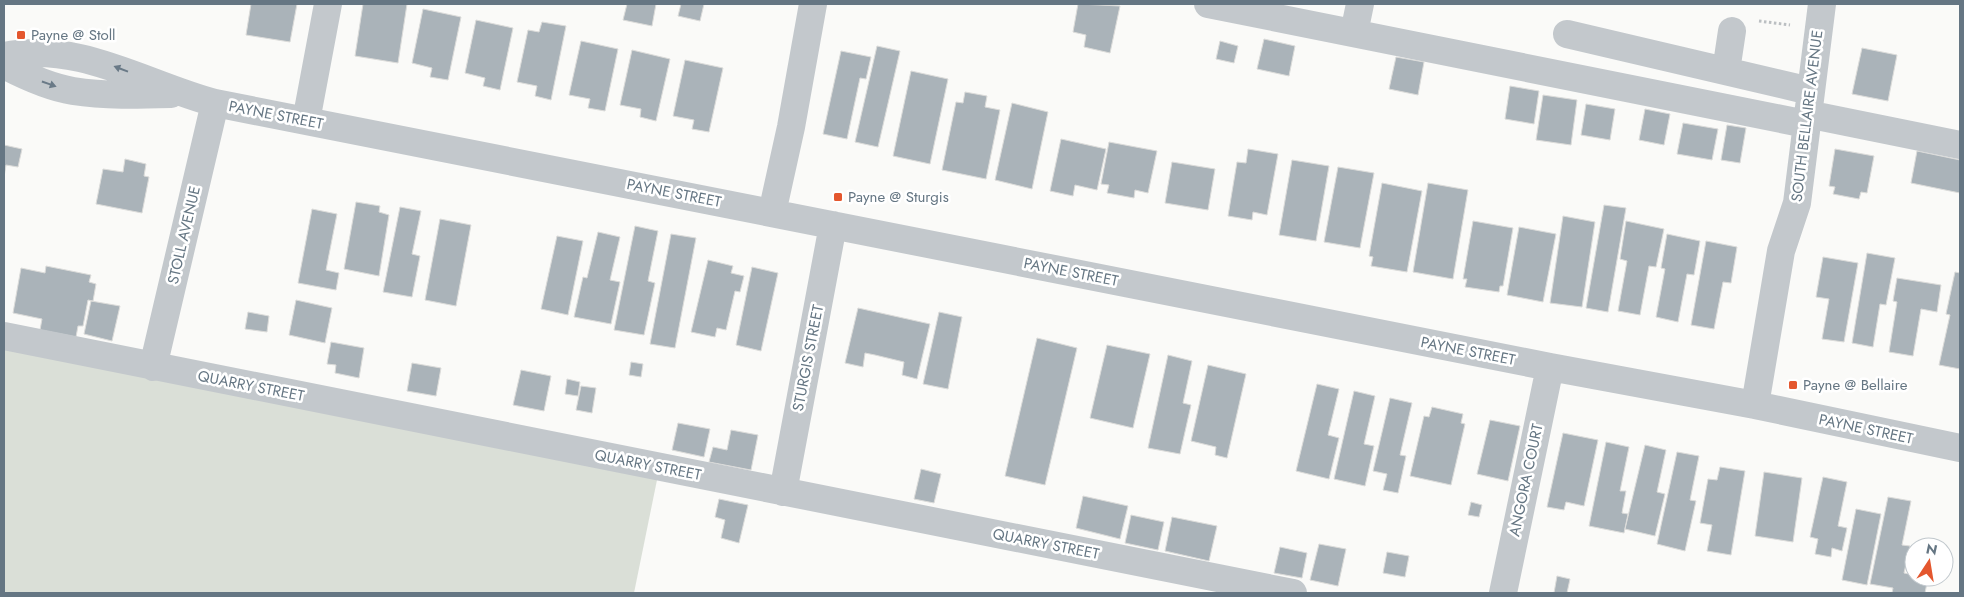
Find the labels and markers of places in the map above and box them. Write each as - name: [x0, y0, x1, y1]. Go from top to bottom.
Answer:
- place label: Payne @ Stoll: [31, 24, 116, 46]
- marker: Payne @ Stoll: [15, 29, 27, 41]
- place label: Payne @ Sturgis: [848, 186, 949, 208]
- marker: Payne @ Sturgis: [832, 191, 844, 203]
- place label: Payne @ Bellaire: [1803, 374, 1908, 396]
- marker: Payne @ Bellaire: [1787, 379, 1799, 391]

